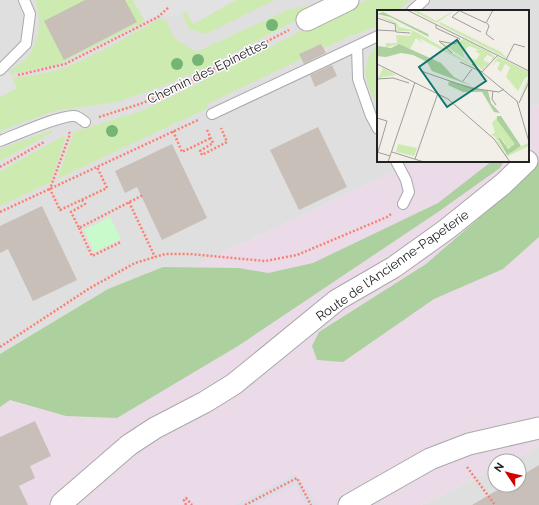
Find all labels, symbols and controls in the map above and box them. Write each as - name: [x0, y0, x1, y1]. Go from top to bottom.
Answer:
- inset map: [377, 10, 529, 162]
- street label: Chemin des Epinettes: [145, 36, 270, 107]
- street label: Route de l'Ancienne-Papeterie: [313, 207, 472, 324]
- north arrow: [487, 453, 527, 493]
- text: N: [491, 460, 507, 475]

